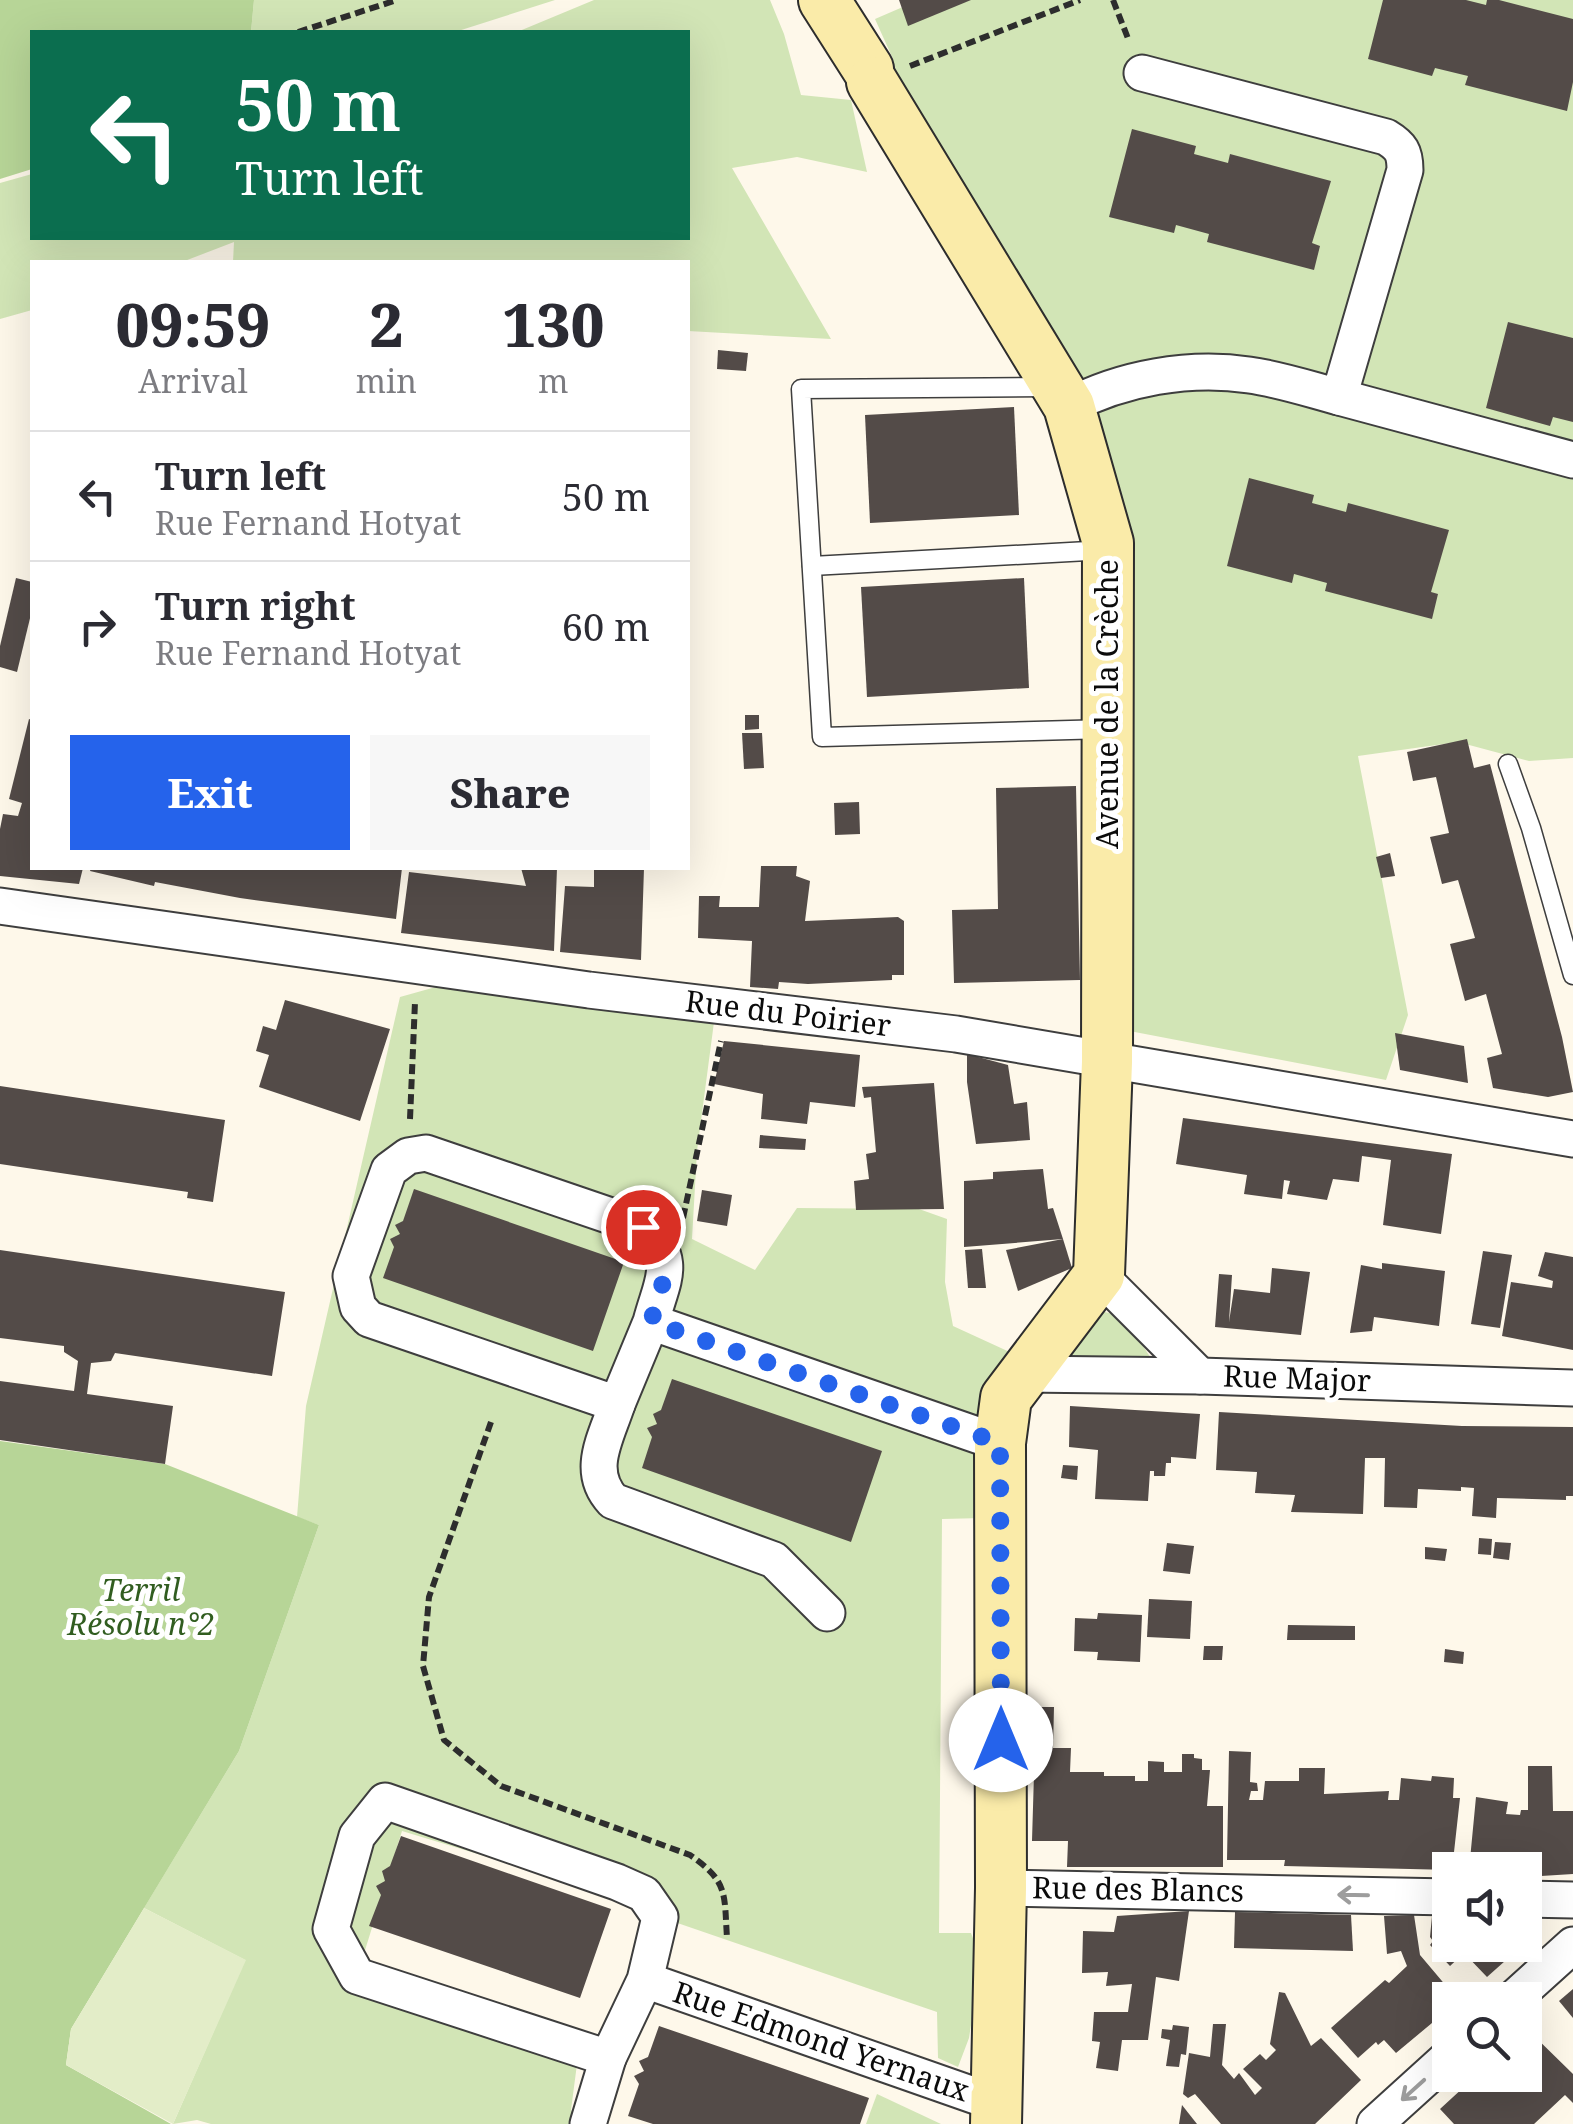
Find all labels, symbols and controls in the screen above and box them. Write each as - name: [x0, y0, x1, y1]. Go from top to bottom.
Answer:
- text: 50 m: [235, 56, 401, 152]
- icon: left: [70, 70, 200, 200]
- text: Turn left: [235, 147, 424, 208]
- text: 09:59: [116, 283, 270, 365]
- text: 2: [369, 283, 403, 365]
- text: 130: [502, 283, 604, 365]
- text: Arrival: [138, 359, 248, 402]
- text: min: [356, 359, 417, 402]
- text: m: [538, 359, 569, 402]
- text: Turn left: [155, 449, 326, 501]
- icon: left: [70, 469, 125, 524]
- text: 50 m: [562, 470, 650, 522]
- text: Rue Fernand Hotyat: [155, 501, 461, 544]
- street label: Avenue de la Crèche: [1086, 559, 1127, 849]
- text: Turn right: [155, 579, 356, 631]
- icon: right: [70, 599, 125, 654]
- text: 60 m: [562, 600, 650, 652]
- text: Rue Fernand Hotyat: [155, 631, 461, 674]
- button: Exit: [70, 735, 350, 850]
- button: Share: [370, 735, 650, 850]
- street label: Rue du Poirier: [683, 980, 893, 1045]
- pin: [601, 1185, 686, 1270]
- icon: arrive: [616, 1200, 671, 1255]
- street label: Rue Major: [1222, 1354, 1372, 1401]
- park label: Terril Résolu n°2: [66, 1569, 215, 1644]
- position arrow: [949, 1688, 1053, 1792]
- map controls: [1432, 1852, 1542, 2092]
- button: sound: [1432, 1852, 1542, 1962]
- street label: Rue des Blancs: [1032, 1866, 1244, 1911]
- one-way arrow: [1337, 1886, 1370, 1904]
- street label: Rue Edmond Yernaux: [668, 1971, 976, 2111]
- button: search: [1432, 1982, 1542, 2092]
- one-way arrow: [1401, 2078, 1426, 2101]

